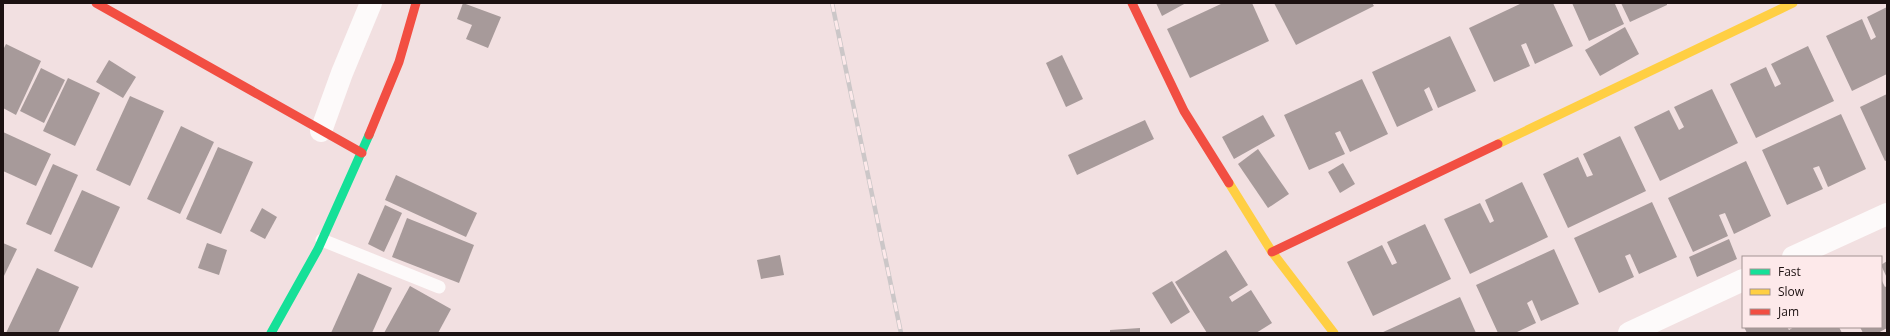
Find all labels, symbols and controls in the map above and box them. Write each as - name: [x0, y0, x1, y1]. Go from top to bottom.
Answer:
- legend: [1742, 256, 1882, 328]
- text: Fast: [1778, 263, 1801, 280]
- text: Slow: [1778, 283, 1805, 300]
- text: Jam: [1777, 303, 1799, 320]

